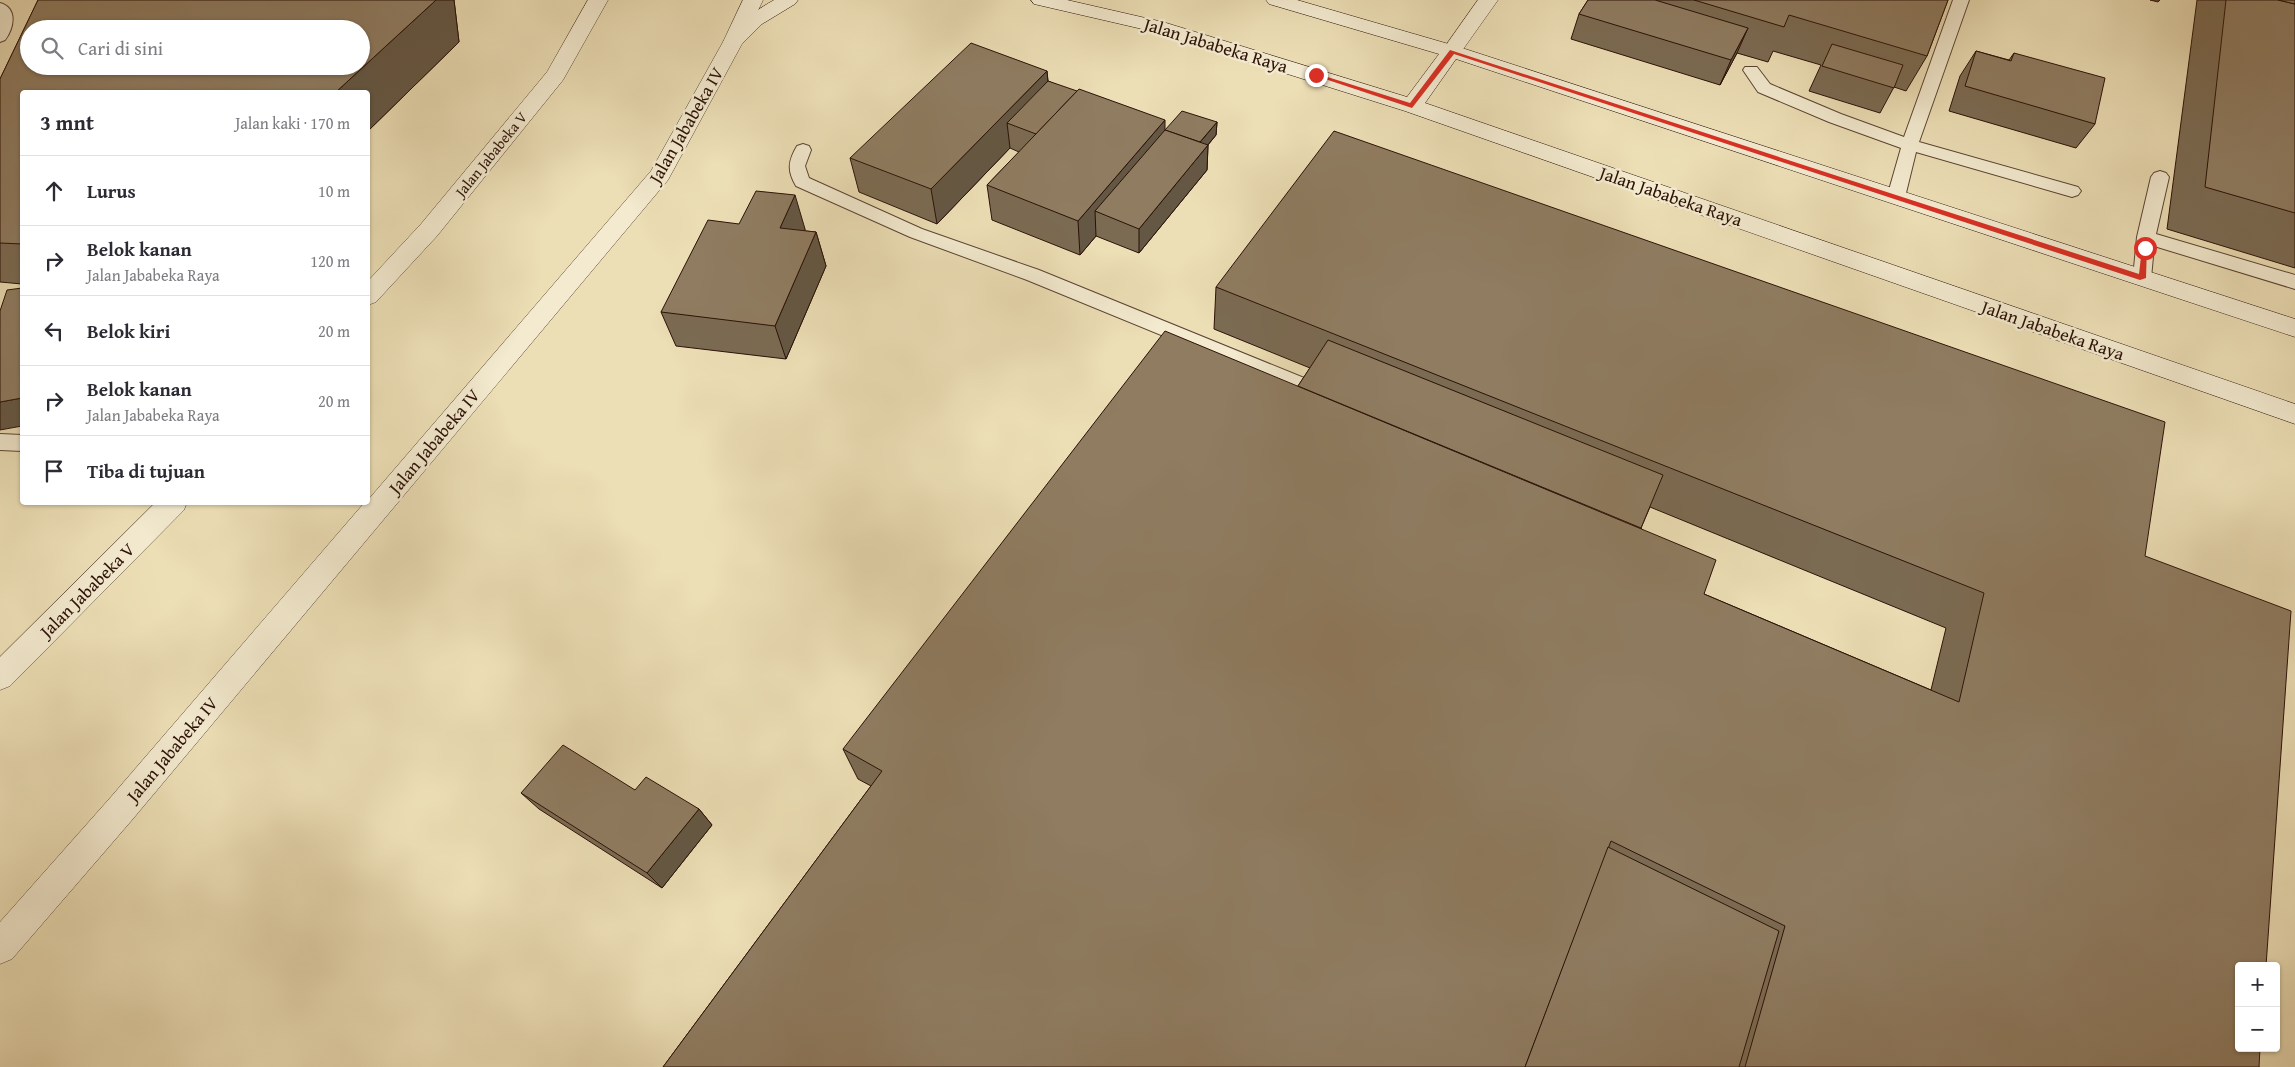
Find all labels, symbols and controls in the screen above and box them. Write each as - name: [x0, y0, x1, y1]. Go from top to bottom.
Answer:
- street label: Jalan Jababeka Raya: [1139, 10, 1292, 80]
- search box: [20, 20, 370, 75]
- icon: search: [38, 34, 66, 62]
- text: Cari di sini: [78, 34, 163, 62]
- street label: Jalan Jababeka IV: [641, 62, 730, 190]
- route end: [1305, 64, 1328, 87]
- text: 3 mnt: [40, 107, 94, 138]
- street label: Jalan Jababeka V: [449, 107, 532, 203]
- text: Jalan kaki · 170 m: [235, 111, 350, 135]
- street label: Jalan Jababeka Raya: [1594, 158, 1746, 233]
- icon: ahead: [40, 177, 68, 205]
- text: Lurus: [87, 177, 136, 205]
- text: 10 m: [318, 179, 350, 203]
- text: Belok kanan: [87, 235, 192, 263]
- route start: [2134, 237, 2157, 260]
- icon: right: [40, 247, 68, 275]
- text: 120 m: [310, 249, 350, 273]
- text: Jalan Jababeka Raya: [87, 263, 220, 287]
- street label: Jalan Jababeka Raya: [1976, 292, 2128, 367]
- icon: left: [40, 317, 68, 345]
- text: Belok kiri: [87, 317, 170, 345]
- text: 20 m: [318, 319, 350, 343]
- text: Belok kanan: [87, 375, 192, 403]
- street label: Jalan Jababeka IV: [380, 382, 486, 501]
- icon: right: [40, 387, 68, 415]
- text: 20 m: [318, 389, 350, 413]
- text: Jalan Jababeka Raya: [87, 403, 220, 427]
- icon: arrive: [40, 457, 68, 485]
- text: Tiba di tujuan: [87, 457, 205, 485]
- street label: Jalan Jababeka V: [32, 536, 141, 645]
- street label: Jalan Jababeka IV: [118, 690, 224, 809]
- map controls: [2235, 962, 2280, 1052]
- button: +: [2235, 962, 2280, 1007]
- button: −: [2235, 1007, 2280, 1052]

